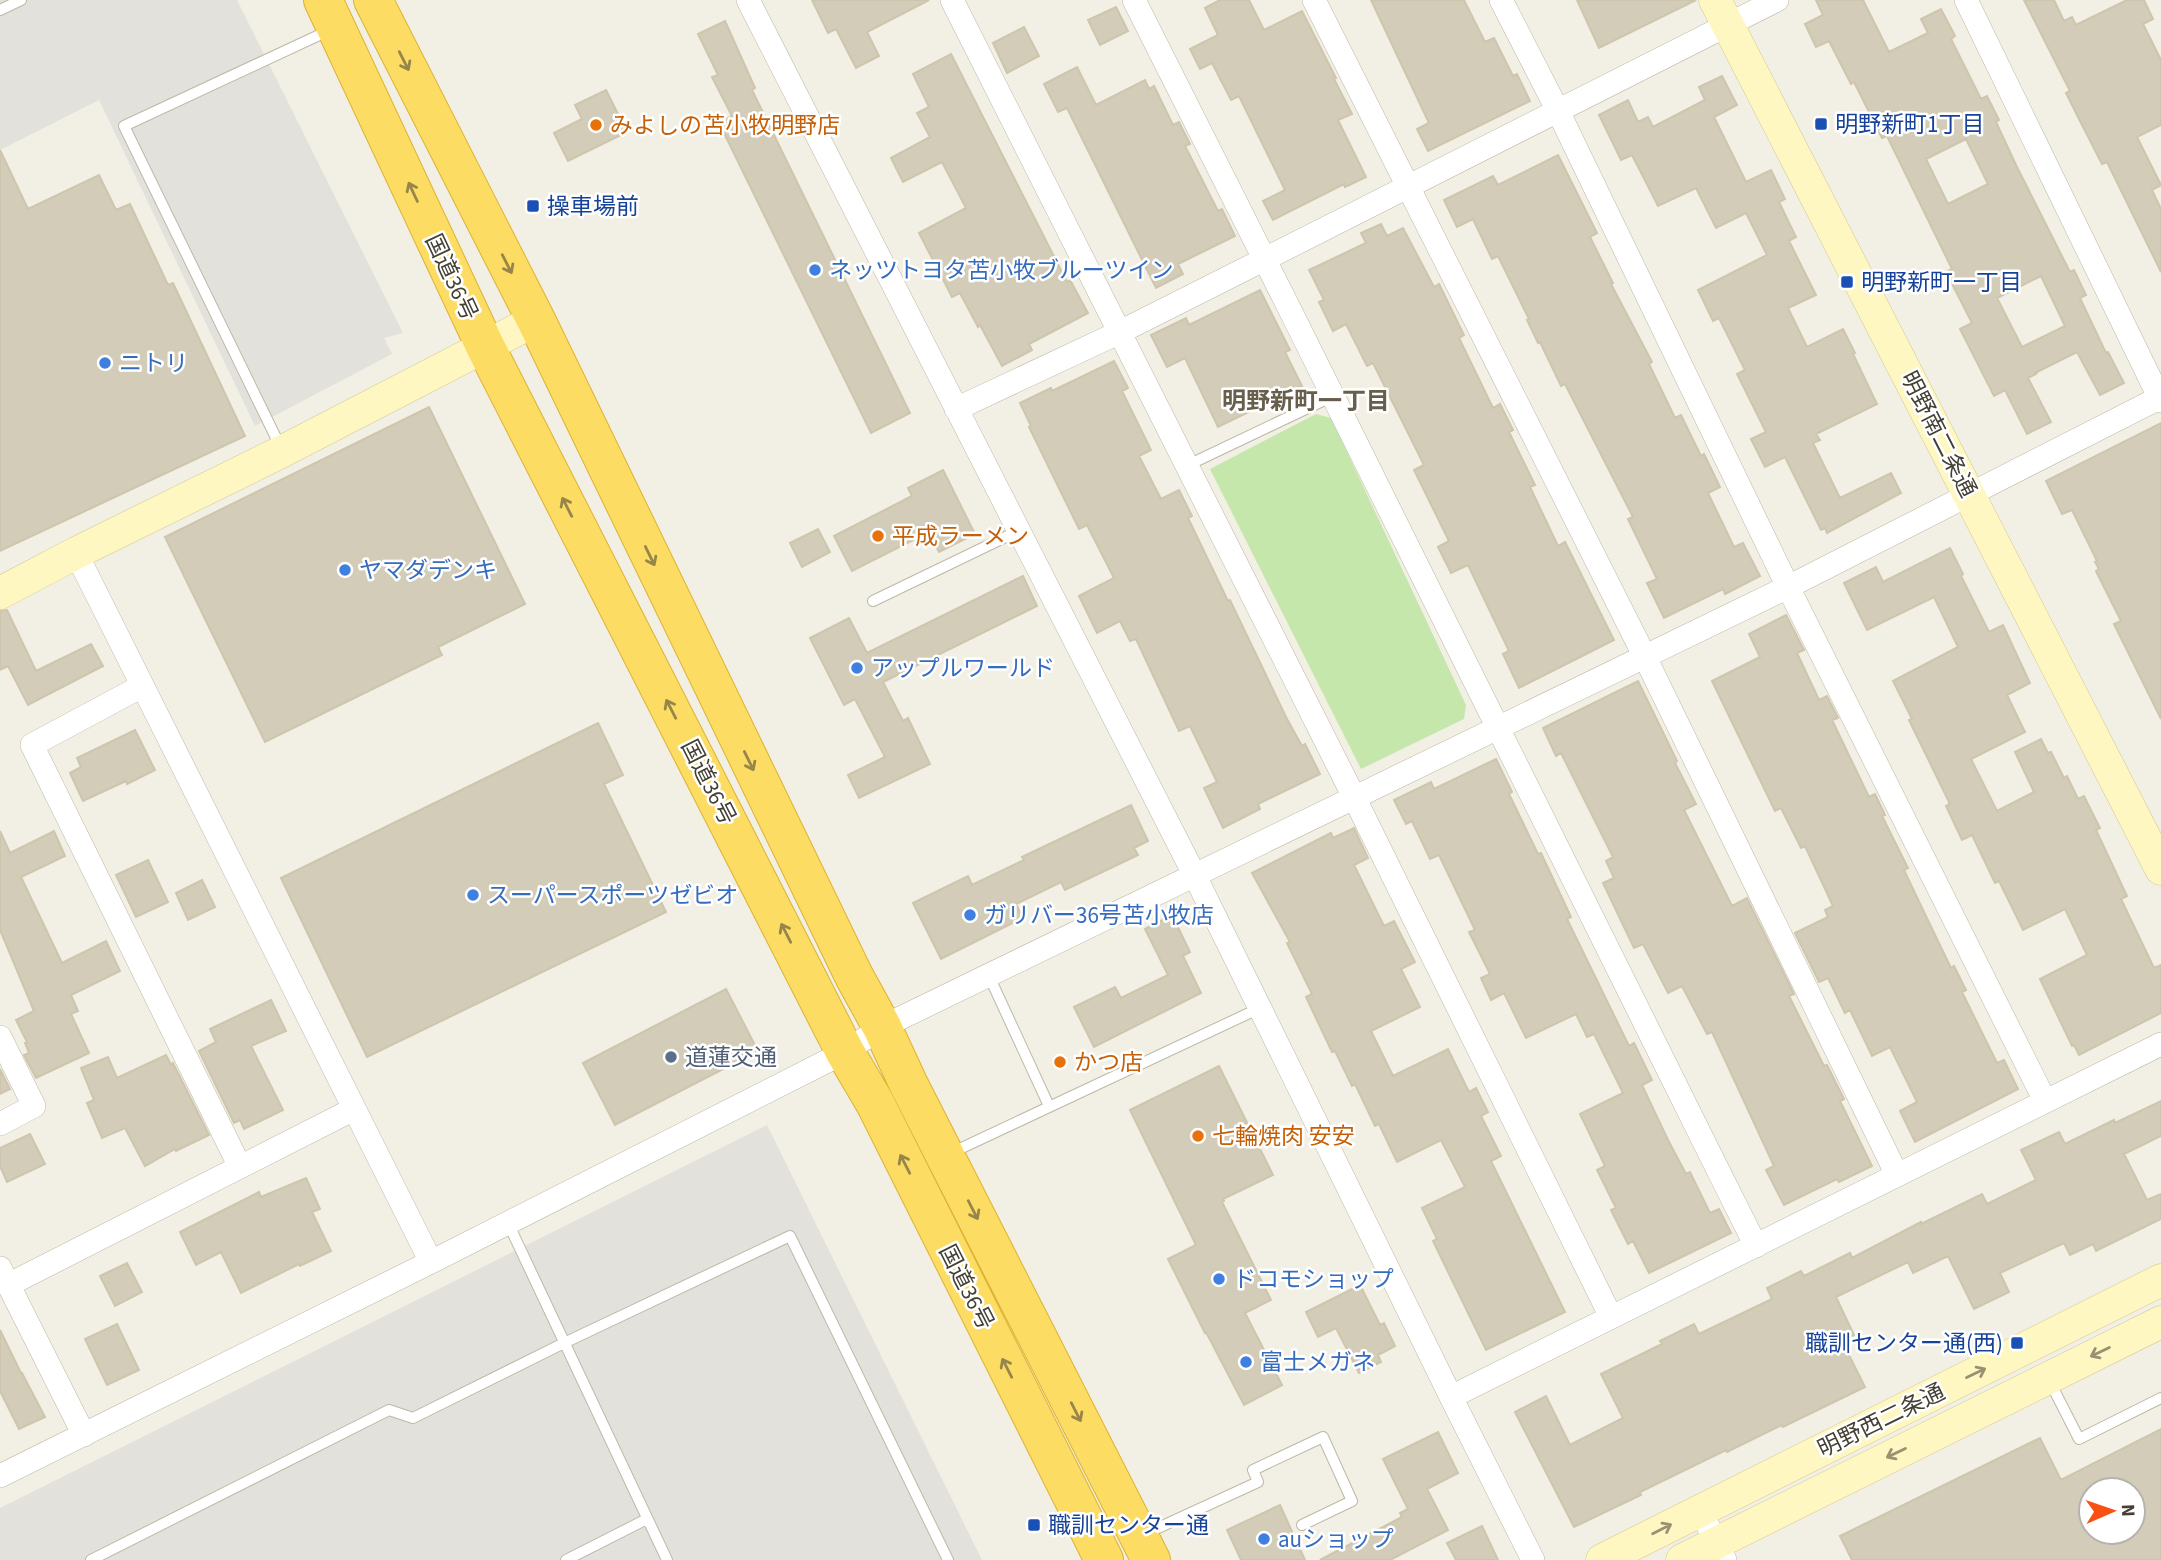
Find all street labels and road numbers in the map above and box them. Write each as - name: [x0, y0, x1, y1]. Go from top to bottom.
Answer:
- street label: 国道36号: [417, 229, 486, 326]
- street label: 明野南二条通: [1893, 365, 1985, 503]
- street label: 国道36号: [673, 734, 744, 831]
- street label: 国道36号: [931, 1239, 1002, 1336]
- street label: 明野西二条通: [1812, 1375, 1950, 1466]

